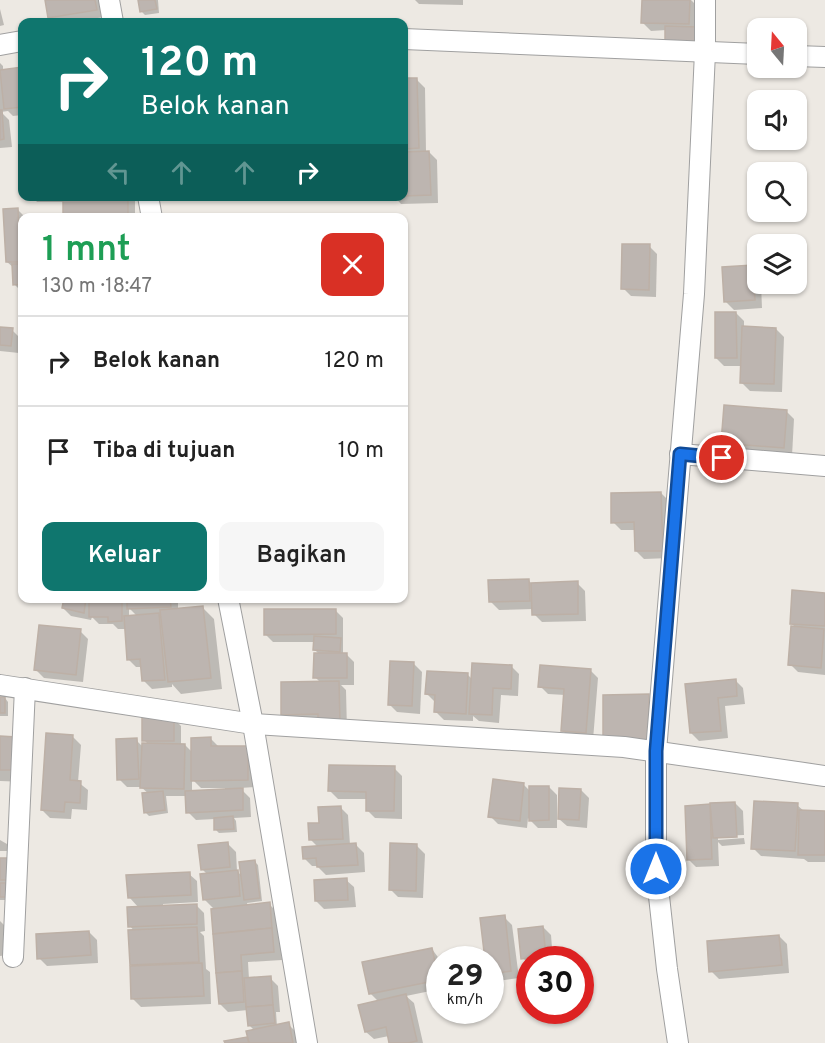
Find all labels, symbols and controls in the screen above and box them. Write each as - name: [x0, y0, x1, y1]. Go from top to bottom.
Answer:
- north arrow: [747, 18, 807, 78]
- map controls: [747, 18, 807, 294]
- text: 120 m: [141, 38, 258, 91]
- icon: right: [42, 42, 120, 120]
- text: Belok kanan: [141, 90, 290, 124]
- button: sound: [747, 90, 807, 150]
- icon: left: [102, 156, 135, 189]
- icon: ahead: [165, 156, 198, 189]
- icon: ahead: [228, 156, 261, 189]
- icon: right: [291, 156, 324, 189]
- button: search: [747, 162, 807, 222]
- text: 1 mnt: [42, 228, 131, 274]
- button: close: [321, 233, 384, 296]
- button: layers: [747, 234, 807, 294]
- text: 130 m · 18:47: [42, 274, 152, 300]
- icon: right: [42, 345, 75, 378]
- text: Belok kanan: [93, 348, 220, 375]
- text: 120 m: [324, 348, 384, 375]
- pin: [696, 432, 747, 483]
- icon: arrive: [42, 435, 75, 468]
- text: Tiba di tujuan: [93, 438, 235, 465]
- text: 10 m: [338, 438, 384, 465]
- icon: arrive: [705, 441, 738, 474]
- button: Keluar: [42, 522, 207, 591]
- button: Bagikan: [219, 522, 384, 591]
- position arrow: [624, 837, 688, 901]
- speed limit sign: 30: [516, 946, 594, 1024]
- text: 29: [447, 959, 483, 996]
- text: km/h: [447, 991, 483, 1010]

